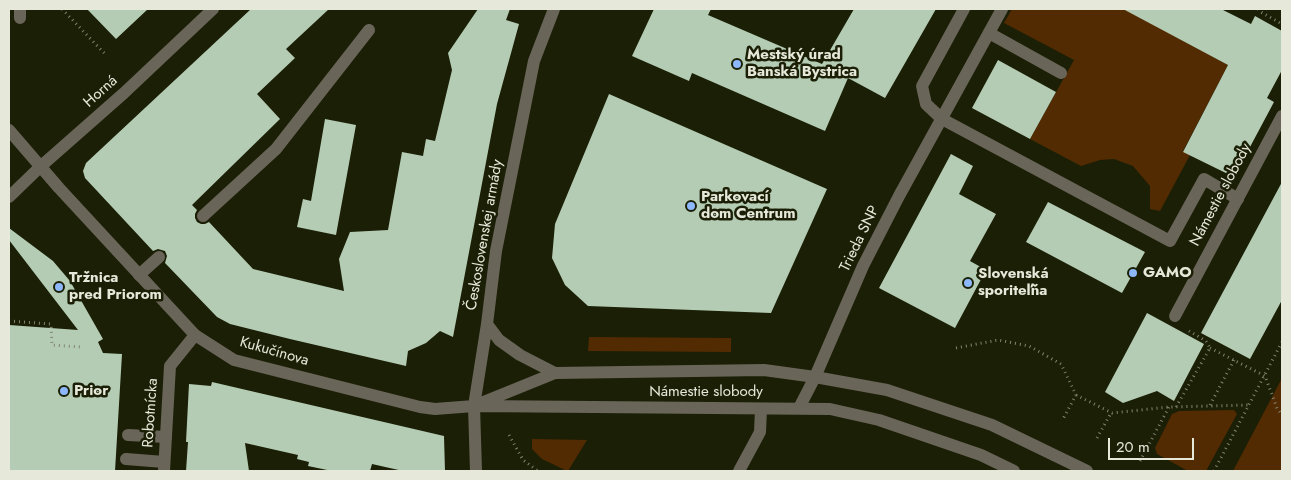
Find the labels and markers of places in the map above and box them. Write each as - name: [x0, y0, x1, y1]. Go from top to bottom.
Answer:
- place label: Mestský úrad Banská Bystrica: [747, 46, 857, 81]
- marker: Mestský úrad Banská Bystrica: [731, 58, 743, 70]
- place label: Parkovací dom Centrum: [701, 188, 795, 223]
- marker: Parkovací dom Centrum: [685, 200, 697, 212]
- place label: GAMO: [1143, 264, 1191, 282]
- place label: Slovenská sporiteľňa: [978, 265, 1049, 300]
- marker: GAMO: [1127, 267, 1139, 279]
- place label: Tržnica pred Priorom: [69, 269, 162, 304]
- marker: Slovenská sporiteľňa: [962, 277, 974, 289]
- marker: Tržnica pred Priorom: [53, 281, 65, 293]
- place label: Prior: [74, 382, 108, 400]
- marker: Prior: [58, 385, 70, 397]

